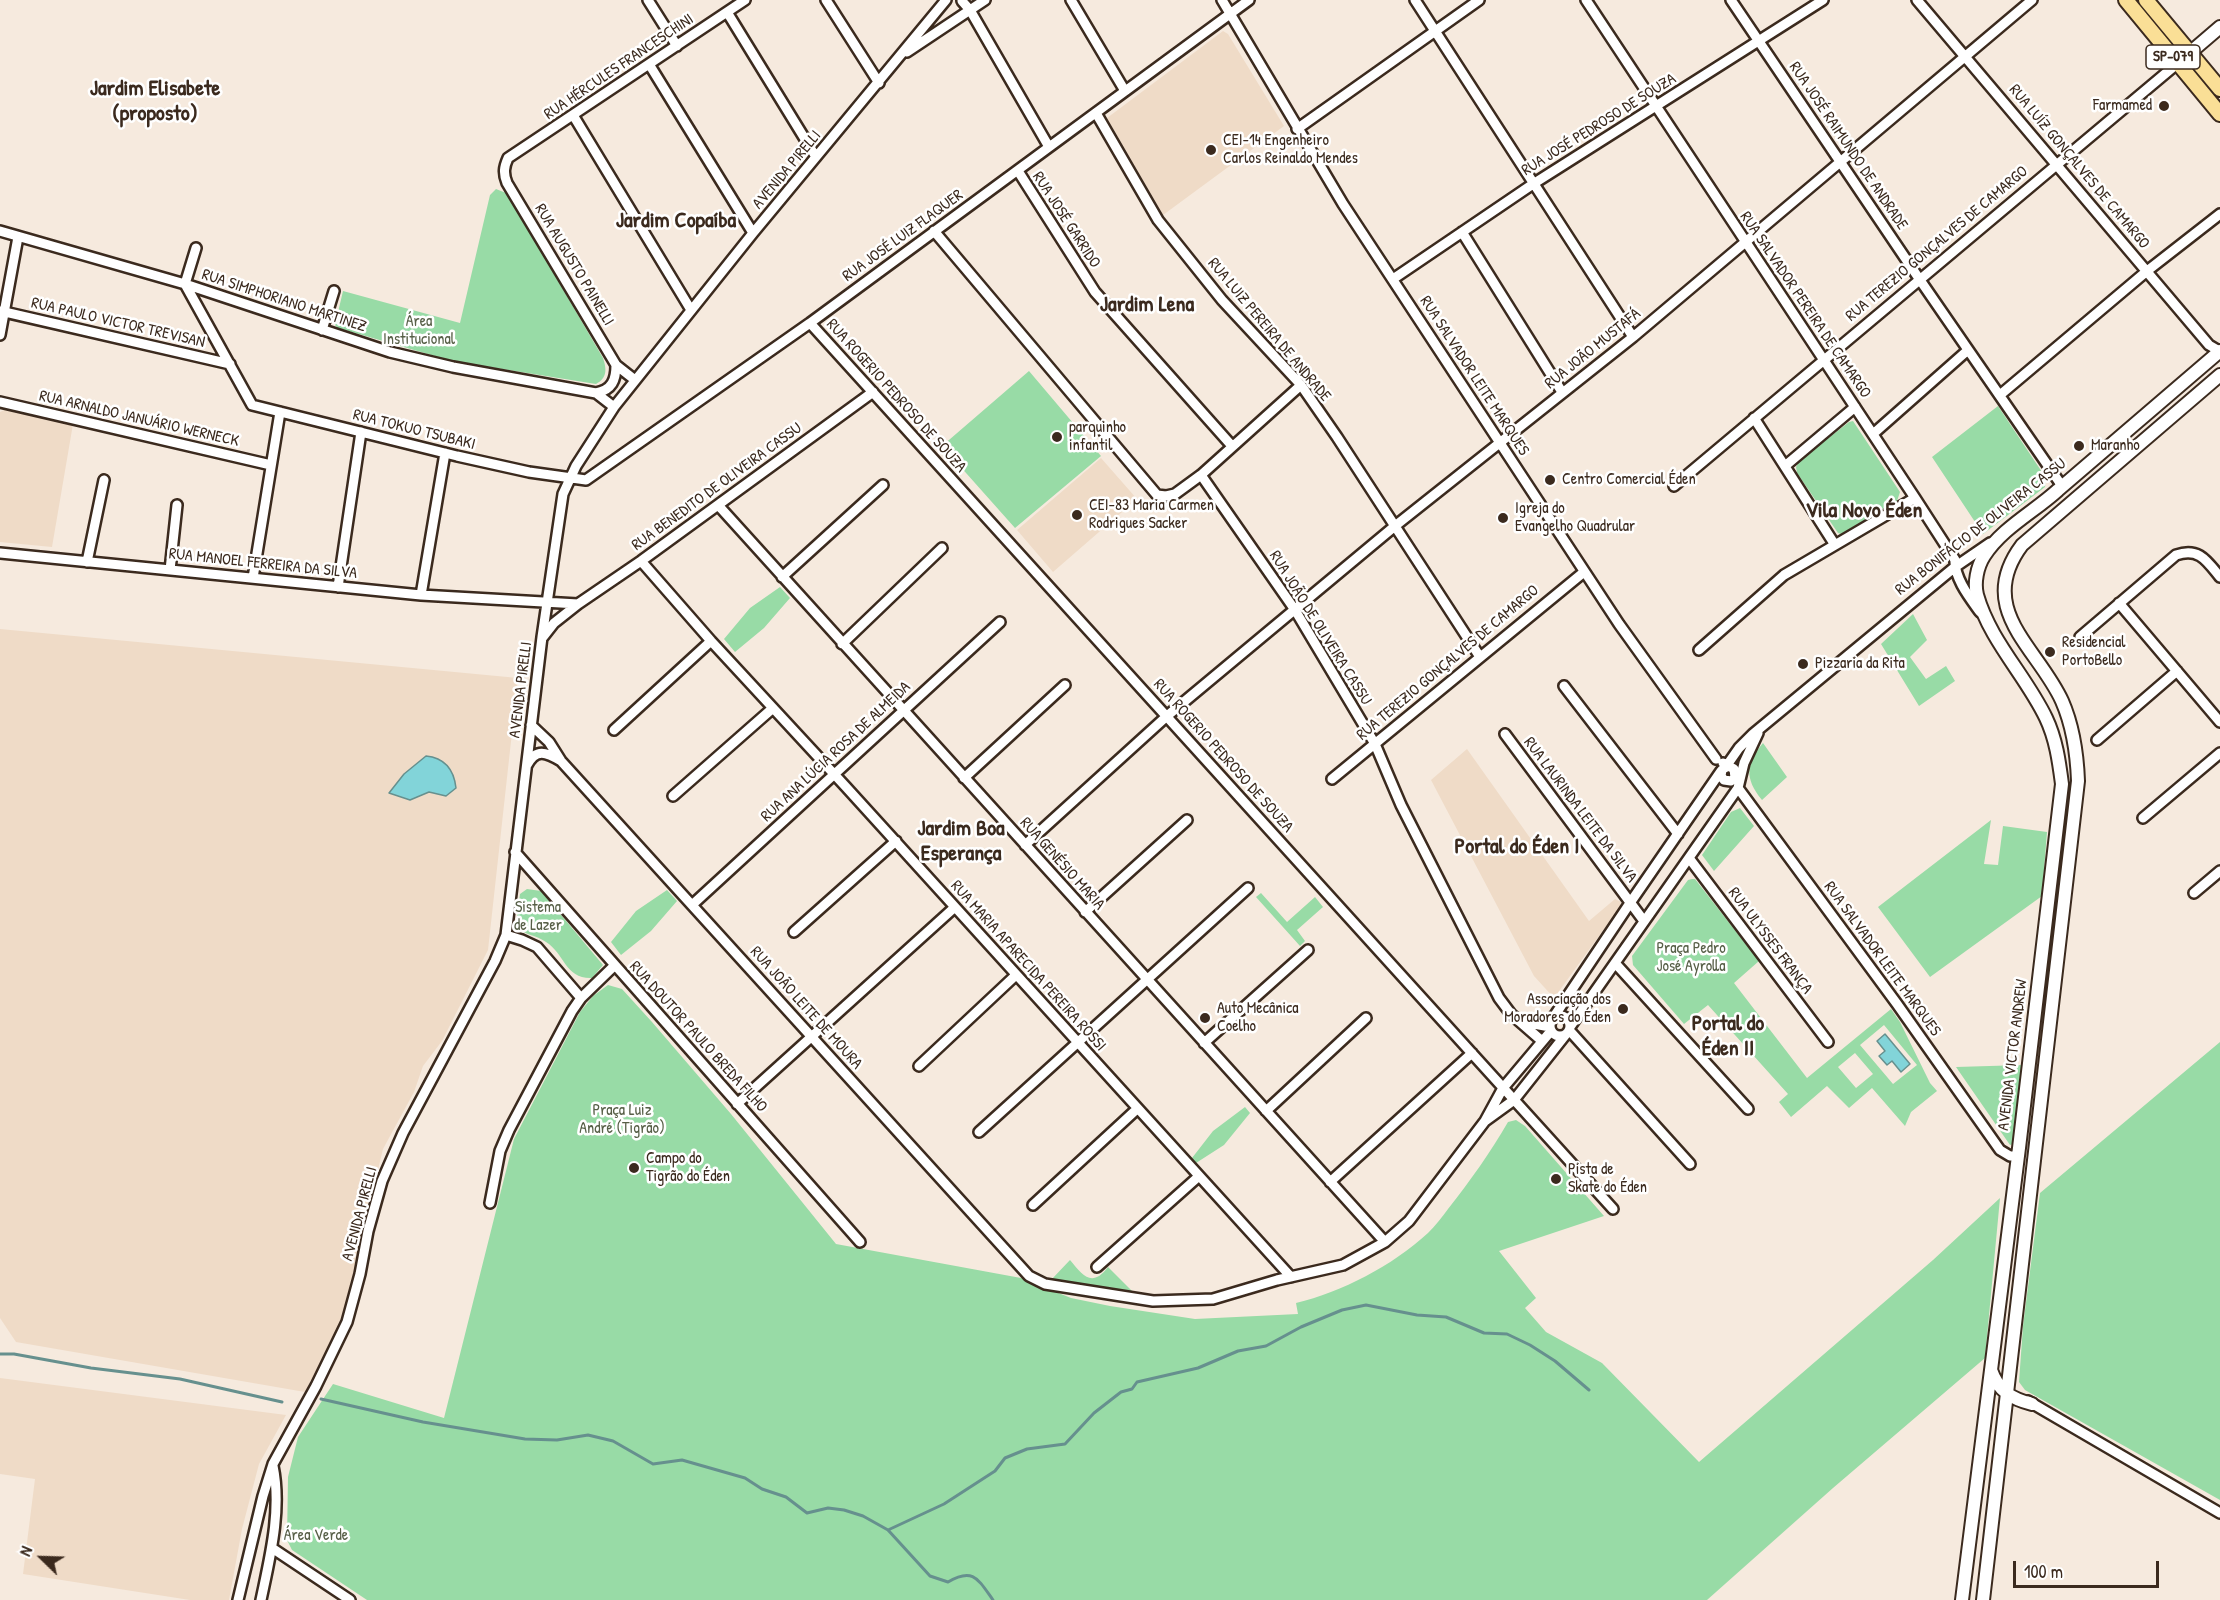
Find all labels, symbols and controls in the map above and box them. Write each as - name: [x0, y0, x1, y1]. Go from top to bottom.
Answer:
- street label: RUA HÉRCULES FRANCESCHINI: [541, 10, 697, 124]
- road number: SP-079: [2146, 45, 2200, 69]
- street label: RUA JOSÉ RAIMUNDO DE ANDRADE: [1785, 58, 1911, 234]
- street label: RUA JOSÉ PEDROSO DE SOUZA: [1518, 70, 1680, 180]
- district label: Jardim Elisabete (proposto): [90, 76, 220, 128]
- street label: RUA LUÍZ GONÇALVES DE CAMARGO: [2005, 81, 2153, 253]
- place label: Farmamed: [2093, 96, 2152, 116]
- marker: Farmamed: [2157, 99, 2171, 113]
- street label: AVENIDA PIRELLI: [749, 127, 825, 213]
- place label: CEI-14 Engenheiro Carlos Reinaldo Mendes: [1223, 131, 1358, 169]
- marker: CEI-14 Engenheiro Carlos Reinaldo Mendes: [1204, 143, 1218, 157]
- street label: RUA TEREZIO GONÇALVES DE CAMARGO: [1842, 162, 2032, 326]
- street label: RUA JOSÉ GARRIDO: [1028, 168, 1104, 272]
- street label: RUA JOSÉ LUIZ FLAQUER: [839, 186, 967, 286]
- street label: RUA AUGUSTO PAINELLI: [530, 201, 618, 329]
- district label: Jardim Copaíba: [616, 208, 736, 234]
- street label: RUA SALVADOR PEREIRA DE CAMARGO: [1735, 208, 1875, 402]
- street label: RUA LUIZ PEREIRA DE ANDRADE: [1203, 254, 1335, 406]
- street label: RUA SIMPHORIANO MARTINEZ: [199, 265, 369, 337]
- district label: Jardim Lena: [1100, 292, 1194, 318]
- street label: RUA SALVADOR LEITE MARQUES: [1415, 293, 1533, 459]
- street label: RUA PAULO VICTOR TREVISAN: [29, 294, 207, 352]
- street label: RUA JOÃO MUSTAFÁ: [1541, 305, 1645, 393]
- park label: Área Institucional: [383, 312, 455, 350]
- street label: RUA ROGERIO PEDROSO DE SOUZA: [822, 315, 970, 477]
- street label: RUA ARNALDO JANUÁRIO WERNECK: [37, 387, 241, 451]
- street label: RUA TOKUO TSUBAKI: [351, 406, 477, 454]
- place label: parquinho infantil: [1069, 418, 1126, 456]
- street label: RUA BENEDITO DE OLIVEIRA CASSU: [628, 419, 806, 555]
- marker: parquinho infantil: [1050, 430, 1064, 444]
- place label: Maranho: [2091, 436, 2140, 456]
- marker: Maranho: [2072, 439, 2086, 453]
- street label: RUA BONIFÁCIO DE OLIVEIRA CASSU: [1892, 454, 2070, 600]
- place label: Centro Comercial Éden: [1562, 470, 1696, 490]
- marker: Centro Comercial Éden: [1543, 473, 1557, 487]
- place label: CEI-83 Maria Carmen Rodrigues Sacker: [1089, 496, 1214, 534]
- district label: Vila Novo Éden: [1805, 498, 1923, 524]
- place label: Igreja do Evangelho Quadrular: [1515, 499, 1635, 537]
- marker: CEI-83 Maria Carmen Rodrigues Sacker: [1070, 508, 1084, 522]
- marker: Igreja do Evangelho Quadrular: [1496, 511, 1510, 525]
- street label: RUA MANOEL FERREIRA DA SILVA: [168, 545, 358, 583]
- street label: RUA JOÃO DE OLIVEIRA CASSU: [1265, 547, 1375, 709]
- street label: RUA TEREZIO GONÇALVES DE CAMARGO: [1353, 581, 1543, 745]
- place label: Residencial PortoBello: [2062, 633, 2126, 671]
- street label: AVENIDA PIRELLI: [506, 641, 536, 739]
- marker: Residencial PortoBello: [2043, 645, 2057, 659]
- place label: Pizzaria da Rita: [1815, 654, 1905, 674]
- marker: Pizzaria da Rita: [1796, 657, 1810, 671]
- street label: RUA ROGERIO PEDROSO DE SOUZA: [1149, 675, 1297, 837]
- street label: RUA ANA LÚCIA ROSA DE ALMEIDA: [757, 678, 915, 826]
- street label: RUA LAURINDA LEITE DA SILVA: [1519, 734, 1641, 886]
- street label: RUA GENÉSIO MARIA: [1015, 814, 1109, 914]
- district label: Jardim Boa Esperança: [917, 816, 1005, 867]
- district label: Portal do Éden I: [1455, 834, 1579, 860]
- street label: RUA MARIA APARECIDA PEREIRA ROSSI: [946, 877, 1110, 1055]
- street label: RUA SALVADOR LEITE MARQUES: [1820, 878, 1944, 1040]
- street label: RUA ULYSSES FRANÇA: [1724, 884, 1816, 998]
- park label: Sistema de Lazer: [514, 898, 562, 936]
- park label: Praça Pedro José Ayrolla: [1656, 939, 1726, 977]
- street label: RUA JOÃO LEITE DE MOURA: [746, 943, 866, 1073]
- street label: RUA DOUTOR PAULO BREDA FILHO: [625, 958, 771, 1116]
- street label: AVENIDA VICTOR ANDREW: [1994, 978, 2032, 1132]
- place label: Associação dos Moradores do Éden: [1504, 990, 1611, 1028]
- place label: Auto Mecânica Coelho: [1217, 999, 1299, 1037]
- marker: Associação dos Moradores do Éden: [1616, 1002, 1630, 1016]
- marker: Auto Mecânica Coelho: [1198, 1011, 1212, 1025]
- district label: Portal do Éden II: [1692, 1011, 1764, 1062]
- park label: Praça Luiz André (Tigrão): [579, 1101, 665, 1139]
- place label: Campo do Tigrão do Éden: [646, 1149, 730, 1187]
- place label: Pista de Skate do Éden: [1568, 1160, 1647, 1198]
- marker: Campo do Tigrão do Éden: [627, 1161, 641, 1175]
- street label: AVENIDA PIRELLI: [338, 1165, 382, 1263]
- marker: Pista de Skate do Éden: [1549, 1172, 1563, 1186]
- park label: Área Verde: [284, 1526, 348, 1546]
- north arrow: [12, 1528, 72, 1588]
- text: N: [14, 1543, 37, 1559]
- scale bar: [2016, 1549, 2162, 1587]
- text: 100 m: [2024, 1559, 2063, 1584]

